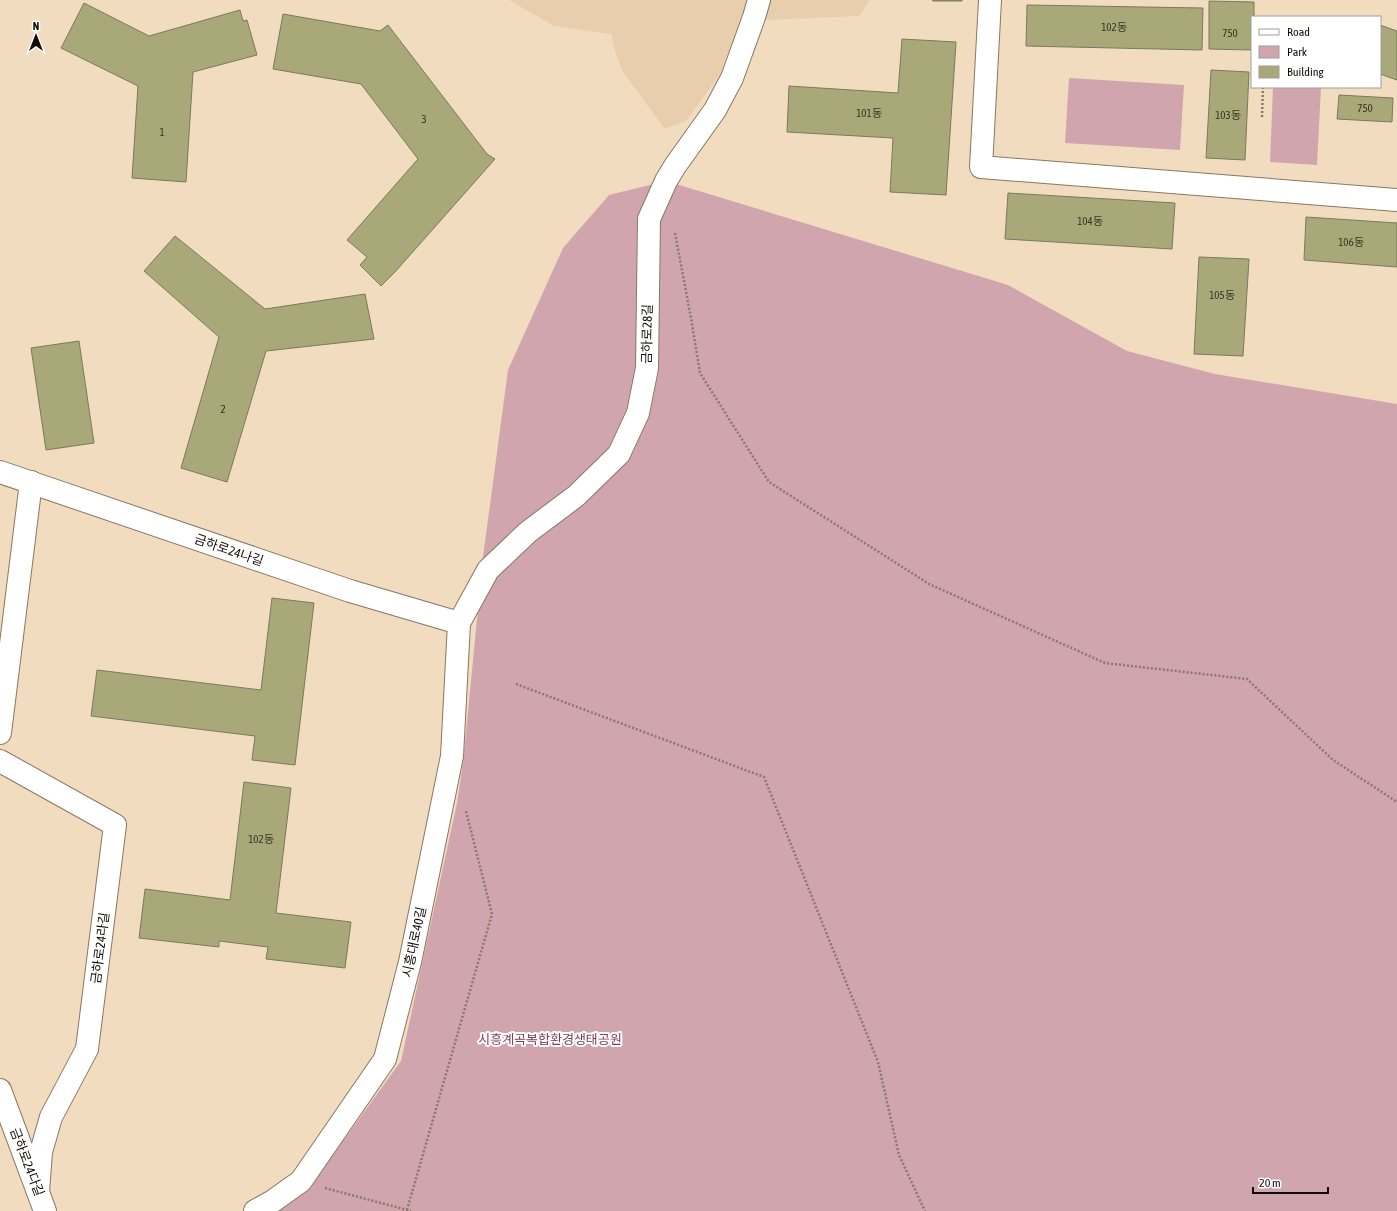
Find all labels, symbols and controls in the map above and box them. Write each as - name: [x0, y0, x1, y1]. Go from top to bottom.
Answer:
- north arrow: [16, 16, 56, 56]
- legend: [1251, 16, 1381, 88]
- text: N: [33, 20, 39, 32]
- house number: 102동: [1101, 21, 1127, 33]
- text: Road: [1287, 25, 1310, 39]
- house number: 750: [1222, 27, 1238, 39]
- text: Park: [1287, 45, 1308, 59]
- text: Building: [1287, 65, 1325, 79]
- house number: 750: [1357, 102, 1373, 114]
- house number: 101동: [856, 107, 882, 119]
- house number: 103동: [1215, 109, 1241, 121]
- house number: 3: [421, 113, 427, 125]
- house number: 1: [159, 126, 165, 138]
- house number: 104동: [1077, 215, 1103, 227]
- house number: 106동: [1338, 236, 1364, 248]
- house number: 105동: [1209, 289, 1235, 301]
- street label: 금하로28길: [639, 304, 655, 364]
- house number: 2: [220, 403, 226, 415]
- street label: 금하로24나길: [193, 531, 265, 569]
- house number: 102동: [248, 833, 274, 845]
- street label: 시흥대로40길: [399, 905, 429, 979]
- street label: 금하로24라길: [88, 911, 112, 985]
- park label: 시흥계곡복합환경생태공원: [478, 1032, 622, 1047]
- street label: 금하로24다길: [7, 1126, 47, 1198]
- scale bar: [1253, 1169, 1328, 1195]
- text: 20 m: [1259, 1176, 1281, 1190]

